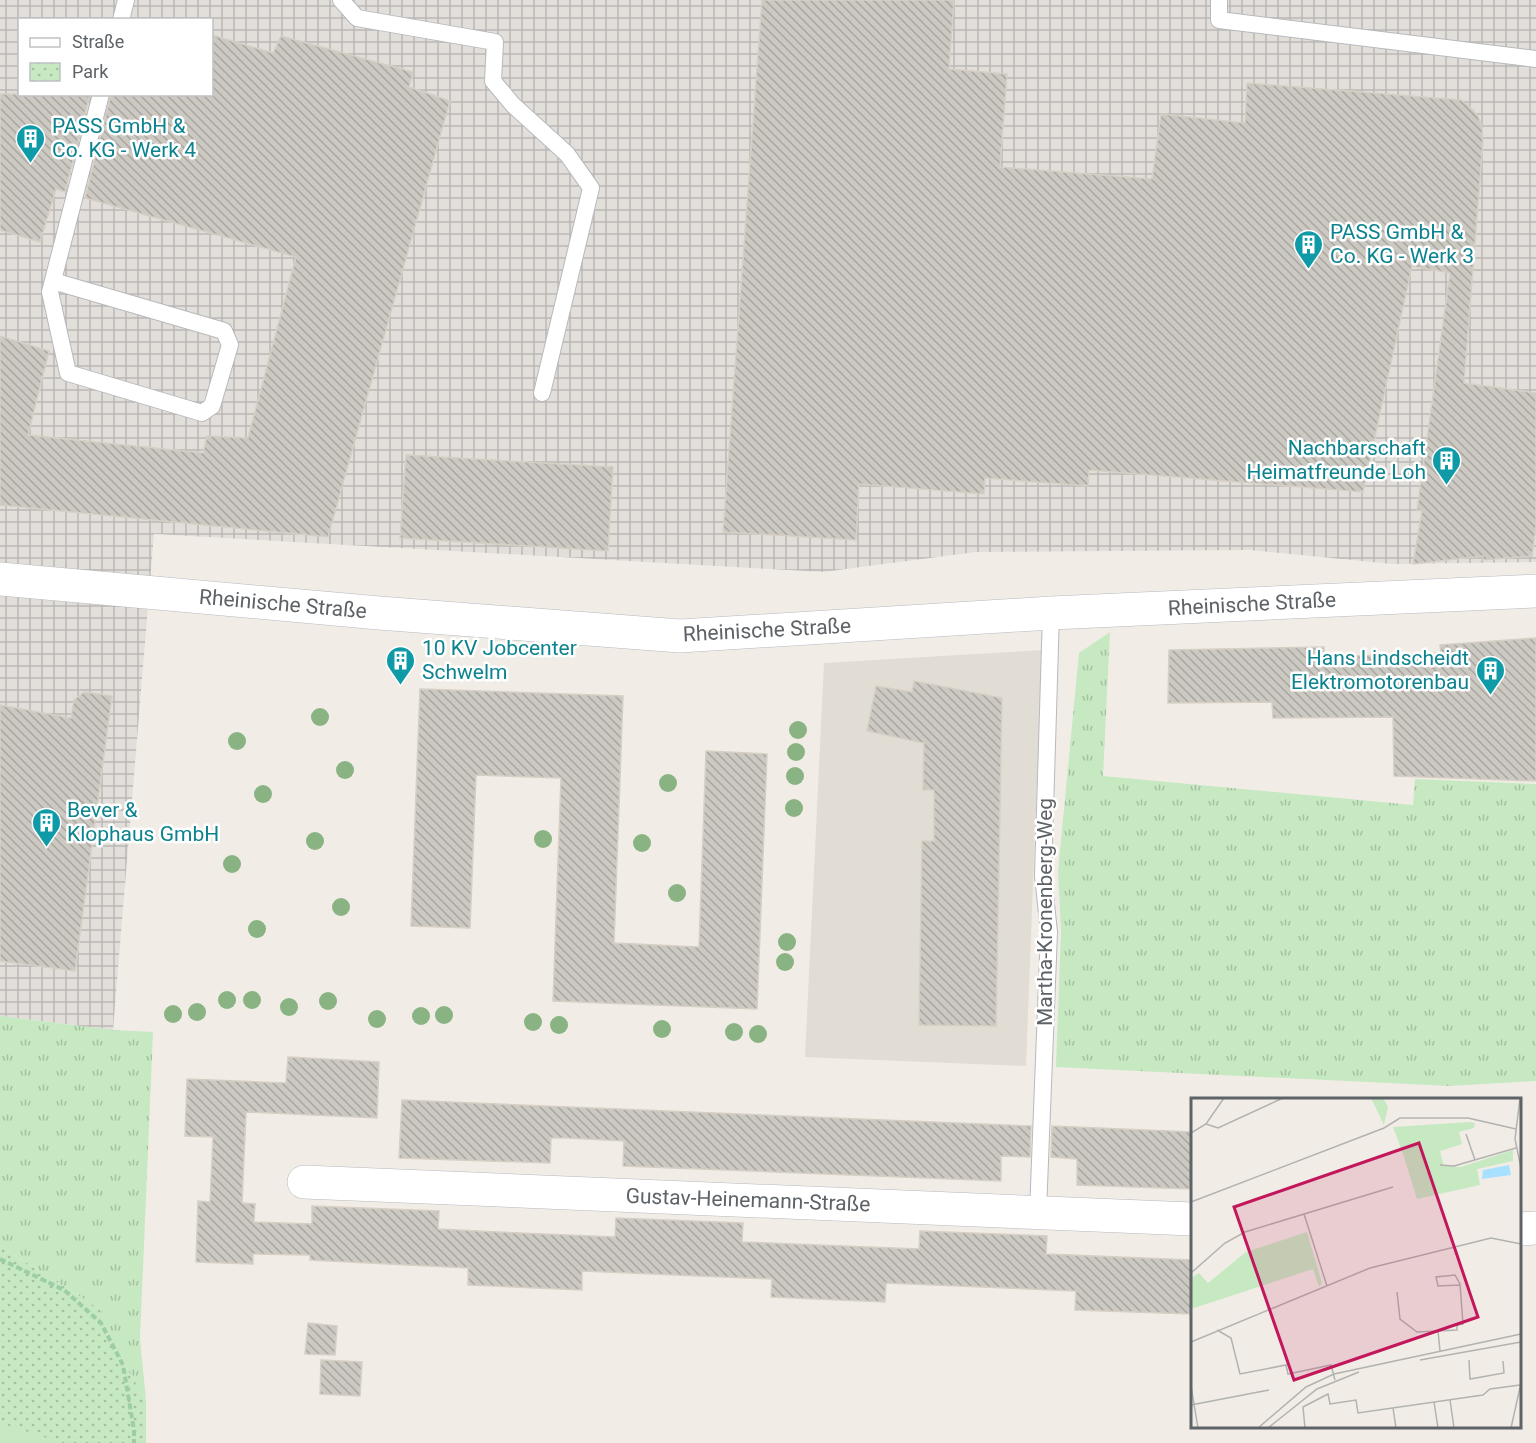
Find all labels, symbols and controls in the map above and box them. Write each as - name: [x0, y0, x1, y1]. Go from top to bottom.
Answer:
- legend: [18, 18, 213, 96]
- text: Straße: [72, 31, 124, 52]
- text: Park: [72, 61, 109, 82]
- place label: PASS GmbH & Co. KG - Werk 4: [52, 114, 196, 162]
- building icon: PASS GmbH & Co. KG - Werk 4: [15, 122, 47, 164]
- place label: PASS GmbH & Co. KG - Werk 3: [1330, 220, 1474, 268]
- building icon: PASS GmbH & Co. KG - Werk 3: [1293, 228, 1325, 270]
- place label: Nachbarschaft Heimatfreunde Loh: [1246, 436, 1426, 484]
- building icon: Nachbarschaft Heimatfreunde Loh: [1431, 444, 1463, 486]
- street label: Rheinische Straße: [198, 585, 368, 623]
- street label: Rheinische Straße: [1167, 588, 1337, 620]
- street label: Rheinische Straße: [682, 614, 852, 646]
- place label: 10 KV Jobcenter Schwelm: [422, 636, 577, 684]
- building icon: 10 KV Jobcenter Schwelm: [385, 644, 417, 686]
- place label: Hans Lindscheidt Elektromotorenbau: [1291, 646, 1469, 694]
- building icon: Hans Lindscheidt Elektromotorenbau: [1474, 654, 1506, 696]
- place label: Bever & Klophaus GmbH: [67, 798, 219, 846]
- street label: Martha-Kronenberg-Weg: [1033, 798, 1057, 1026]
- building icon: Bever & Klophaus GmbH: [30, 806, 62, 848]
- inset map: [1191, 1098, 1521, 1428]
- street label: Gustav-Heinemann-Straße: [625, 1184, 871, 1216]

